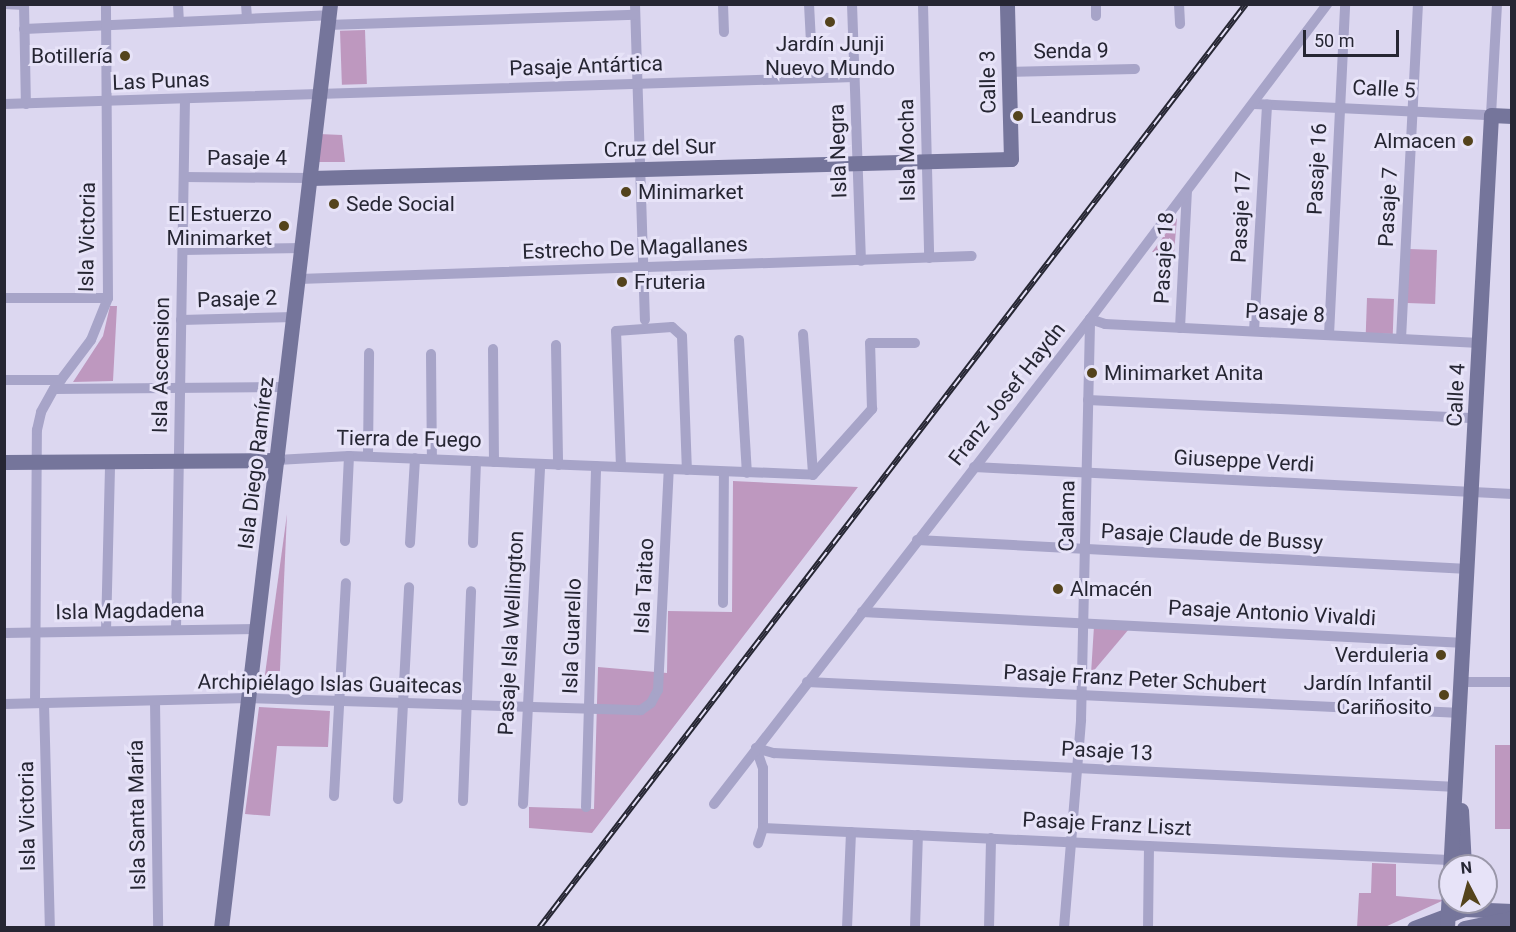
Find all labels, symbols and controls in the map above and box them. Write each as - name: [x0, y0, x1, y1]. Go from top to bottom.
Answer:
- marker: Jardín Junji Nuevo Mundo: [823, 15, 837, 29]
- scale bar: [1306, 18, 1402, 56]
- text: 50 m: [1314, 30, 1354, 51]
- place label: Jardín Junji Nuevo Mundo: [765, 31, 895, 81]
- street label: Senda 9: [1033, 38, 1109, 64]
- place label: Botillería: [31, 43, 113, 69]
- marker: Botillería: [118, 49, 132, 63]
- street label: Calle 3: [975, 50, 1001, 114]
- street label: Pasaje Antártica: [509, 51, 663, 81]
- street label: Las Punas: [112, 67, 210, 95]
- street label: Calle 5: [1352, 75, 1416, 103]
- street label: Isla Mocha: [894, 98, 920, 202]
- street label: Isla Negra: [824, 103, 852, 199]
- place label: Leandrus: [1030, 103, 1117, 129]
- marker: Leandrus: [1011, 109, 1025, 123]
- street label: Pasaje 16: [1302, 123, 1332, 215]
- place label: Almacen: [1374, 128, 1456, 154]
- street label: Cruz del Sur: [603, 133, 717, 163]
- marker: Almacen: [1461, 134, 1475, 148]
- street label: Pasaje 4: [207, 145, 287, 171]
- street label: Pasaje 7: [1373, 166, 1403, 248]
- street label: Pasaje 17: [1226, 171, 1256, 263]
- place label: Minimarket: [638, 179, 744, 205]
- street label: Isla Victoria: [73, 182, 101, 292]
- marker: Minimarket: [619, 185, 633, 199]
- place label: Sede Social: [346, 191, 455, 217]
- marker: Sede Social: [327, 197, 341, 211]
- place label: El Estuerzo Minimarket: [166, 201, 272, 251]
- street label: Pasaje 18: [1149, 212, 1179, 304]
- marker: El Estuerzo Minimarket: [277, 219, 291, 233]
- street label: Estrecho De Magallanes: [522, 231, 748, 265]
- place label: Fruteria: [634, 269, 706, 295]
- marker: Fruteria: [615, 275, 629, 289]
- street label: Pasaje 2: [197, 285, 277, 313]
- street label: Isla Ascension: [147, 297, 175, 433]
- street label: Pasaje 8: [1244, 298, 1326, 328]
- street label: Franz Josef Haydn: [943, 318, 1071, 470]
- place label: Minimarket Anita: [1104, 360, 1263, 386]
- street label: Calle 4: [1442, 363, 1470, 427]
- marker: Minimarket Anita: [1085, 366, 1099, 380]
- street label: Isla Diego Ramírez: [233, 375, 279, 551]
- street label: Tierra de Fuego: [336, 425, 482, 453]
- street label: Giuseppe Verdi: [1173, 445, 1315, 477]
- street label: Calama: [1054, 480, 1080, 552]
- street label: Pasaje Claude de Bussy: [1100, 519, 1324, 555]
- street label: Pasaje Isla Wellington: [493, 530, 529, 736]
- street label: Isla Taitao: [629, 537, 659, 635]
- place label: Almacén: [1070, 576, 1152, 602]
- street label: Isla Guarello: [557, 578, 587, 694]
- marker: Almacén: [1051, 582, 1065, 596]
- street label: Pasaje Antonio Vivaldi: [1167, 595, 1377, 631]
- street label: Isla Magdadena: [55, 597, 205, 625]
- place label: Verduleria: [1335, 642, 1429, 668]
- marker: Verduleria: [1434, 648, 1448, 662]
- street label: Pasaje Franz Peter Schubert: [1003, 660, 1267, 698]
- street label: Archipiélago Islas Guaitecas: [197, 669, 463, 699]
- place label: Jardín Infantil Cariñosito: [1304, 670, 1432, 720]
- marker: Jardín Infantil Cariñosito: [1437, 688, 1451, 702]
- street label: Pasaje 13: [1061, 736, 1153, 766]
- street label: Isla Santa María: [123, 739, 151, 891]
- street label: Isla Victoria: [13, 761, 41, 871]
- street label: Pasaje Franz Liszt: [1022, 807, 1192, 841]
- north arrow: [1438, 854, 1498, 914]
- text: N: [1460, 858, 1473, 878]

